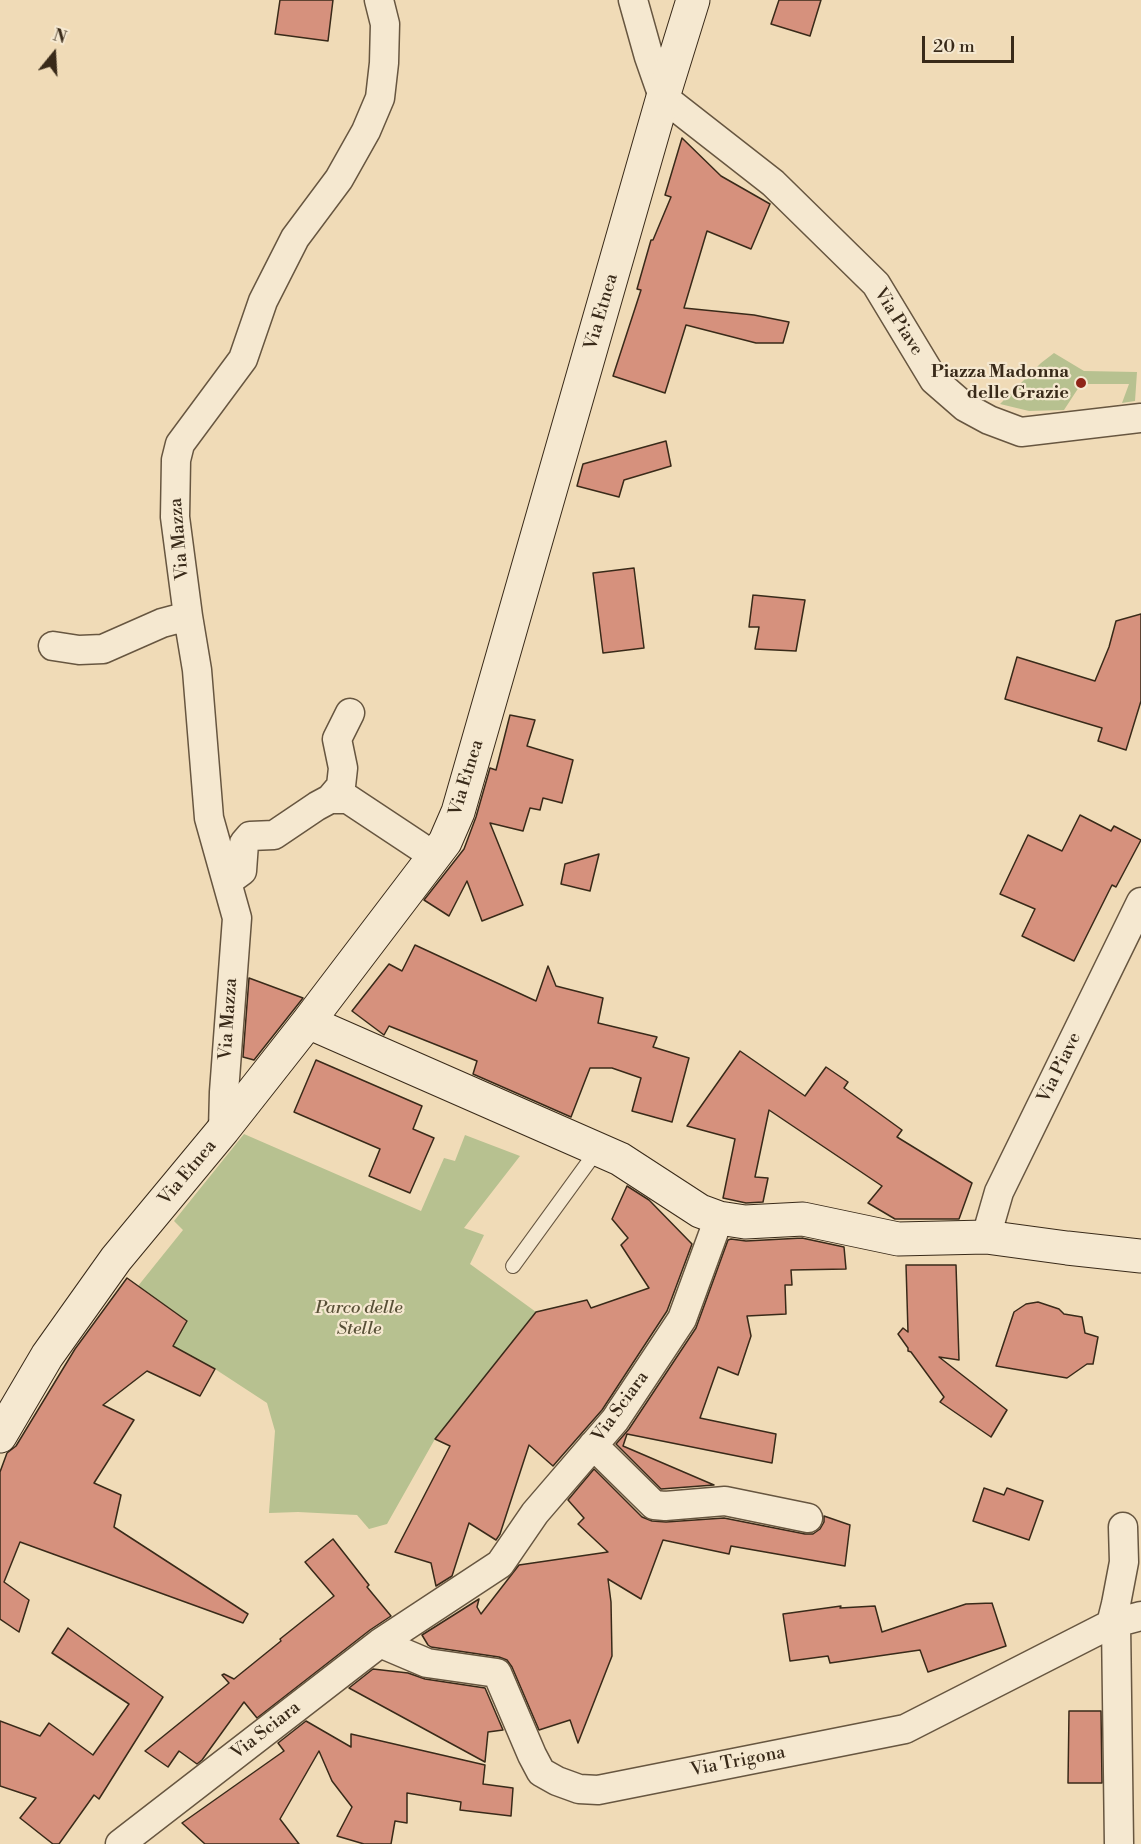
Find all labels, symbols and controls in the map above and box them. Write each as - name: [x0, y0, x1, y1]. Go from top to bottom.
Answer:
- north arrow: [24, 24, 84, 84]
- scale bar: [925, 24, 1016, 62]
- text: N: [50, 25, 69, 48]
- text: 20 m: [933, 35, 975, 58]
- street label: Via Etnea: [581, 271, 623, 353]
- street label: Via Piave: [869, 284, 927, 360]
- place label: Piazza Madonna delle Grazie: [931, 362, 1069, 404]
- marker: Piazza Madonna delle Grazie: [1074, 376, 1088, 390]
- street label: Via Mazza: [166, 497, 194, 581]
- street label: Via Etnea: [445, 737, 489, 819]
- street label: Via Mazza: [215, 977, 243, 1061]
- street label: Via Piave: [1034, 1029, 1086, 1107]
- street label: Via Etnea: [155, 1136, 221, 1210]
- park label: Parco delle Stelle: [315, 1298, 403, 1340]
- street label: Via Sciara: [588, 1368, 654, 1446]
- street label: Via Sciara: [227, 1697, 305, 1765]
- street label: Via Trigona: [689, 1742, 787, 1782]

